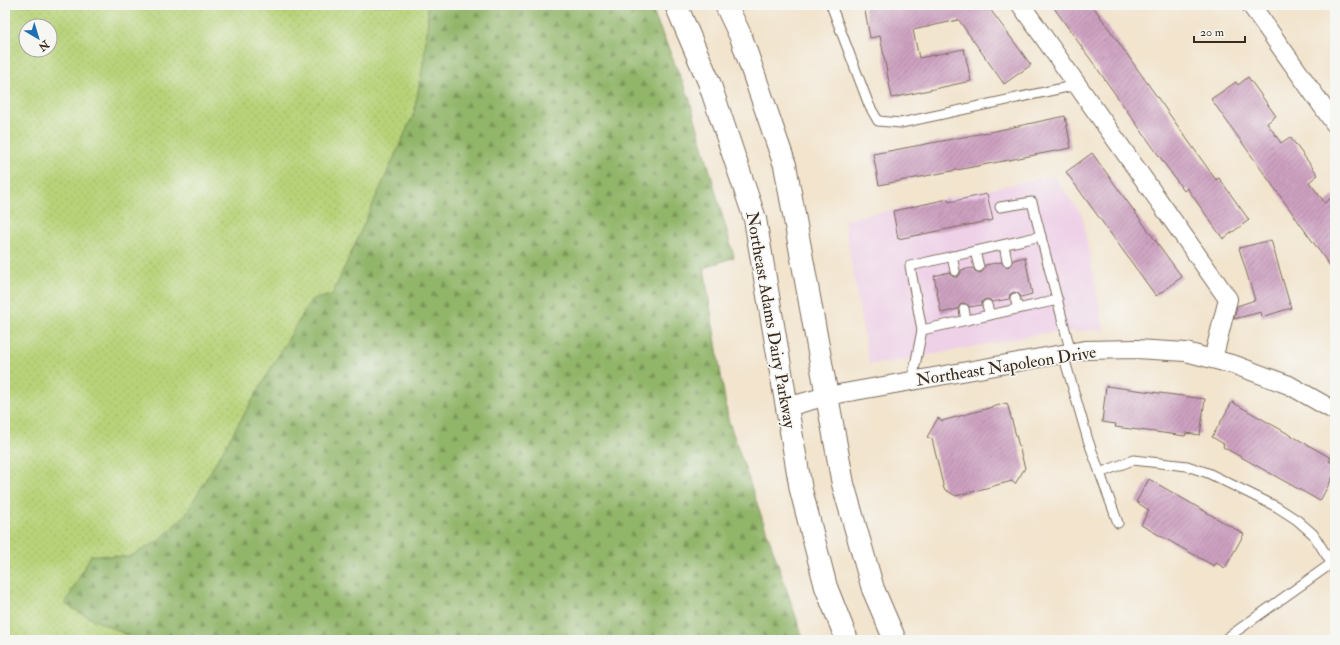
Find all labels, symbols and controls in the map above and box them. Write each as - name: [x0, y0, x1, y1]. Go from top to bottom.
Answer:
- north arrow: [18, 18, 58, 58]
- scale bar: [1194, 18, 1245, 44]
- text: 20 m: [1200, 25, 1225, 40]
- text: N: [35, 37, 53, 54]
- street label: Northeast Adams Dairy Parkway: [741, 210, 801, 431]
- street label: Northeast Napoleon Drive: [914, 341, 1098, 392]

